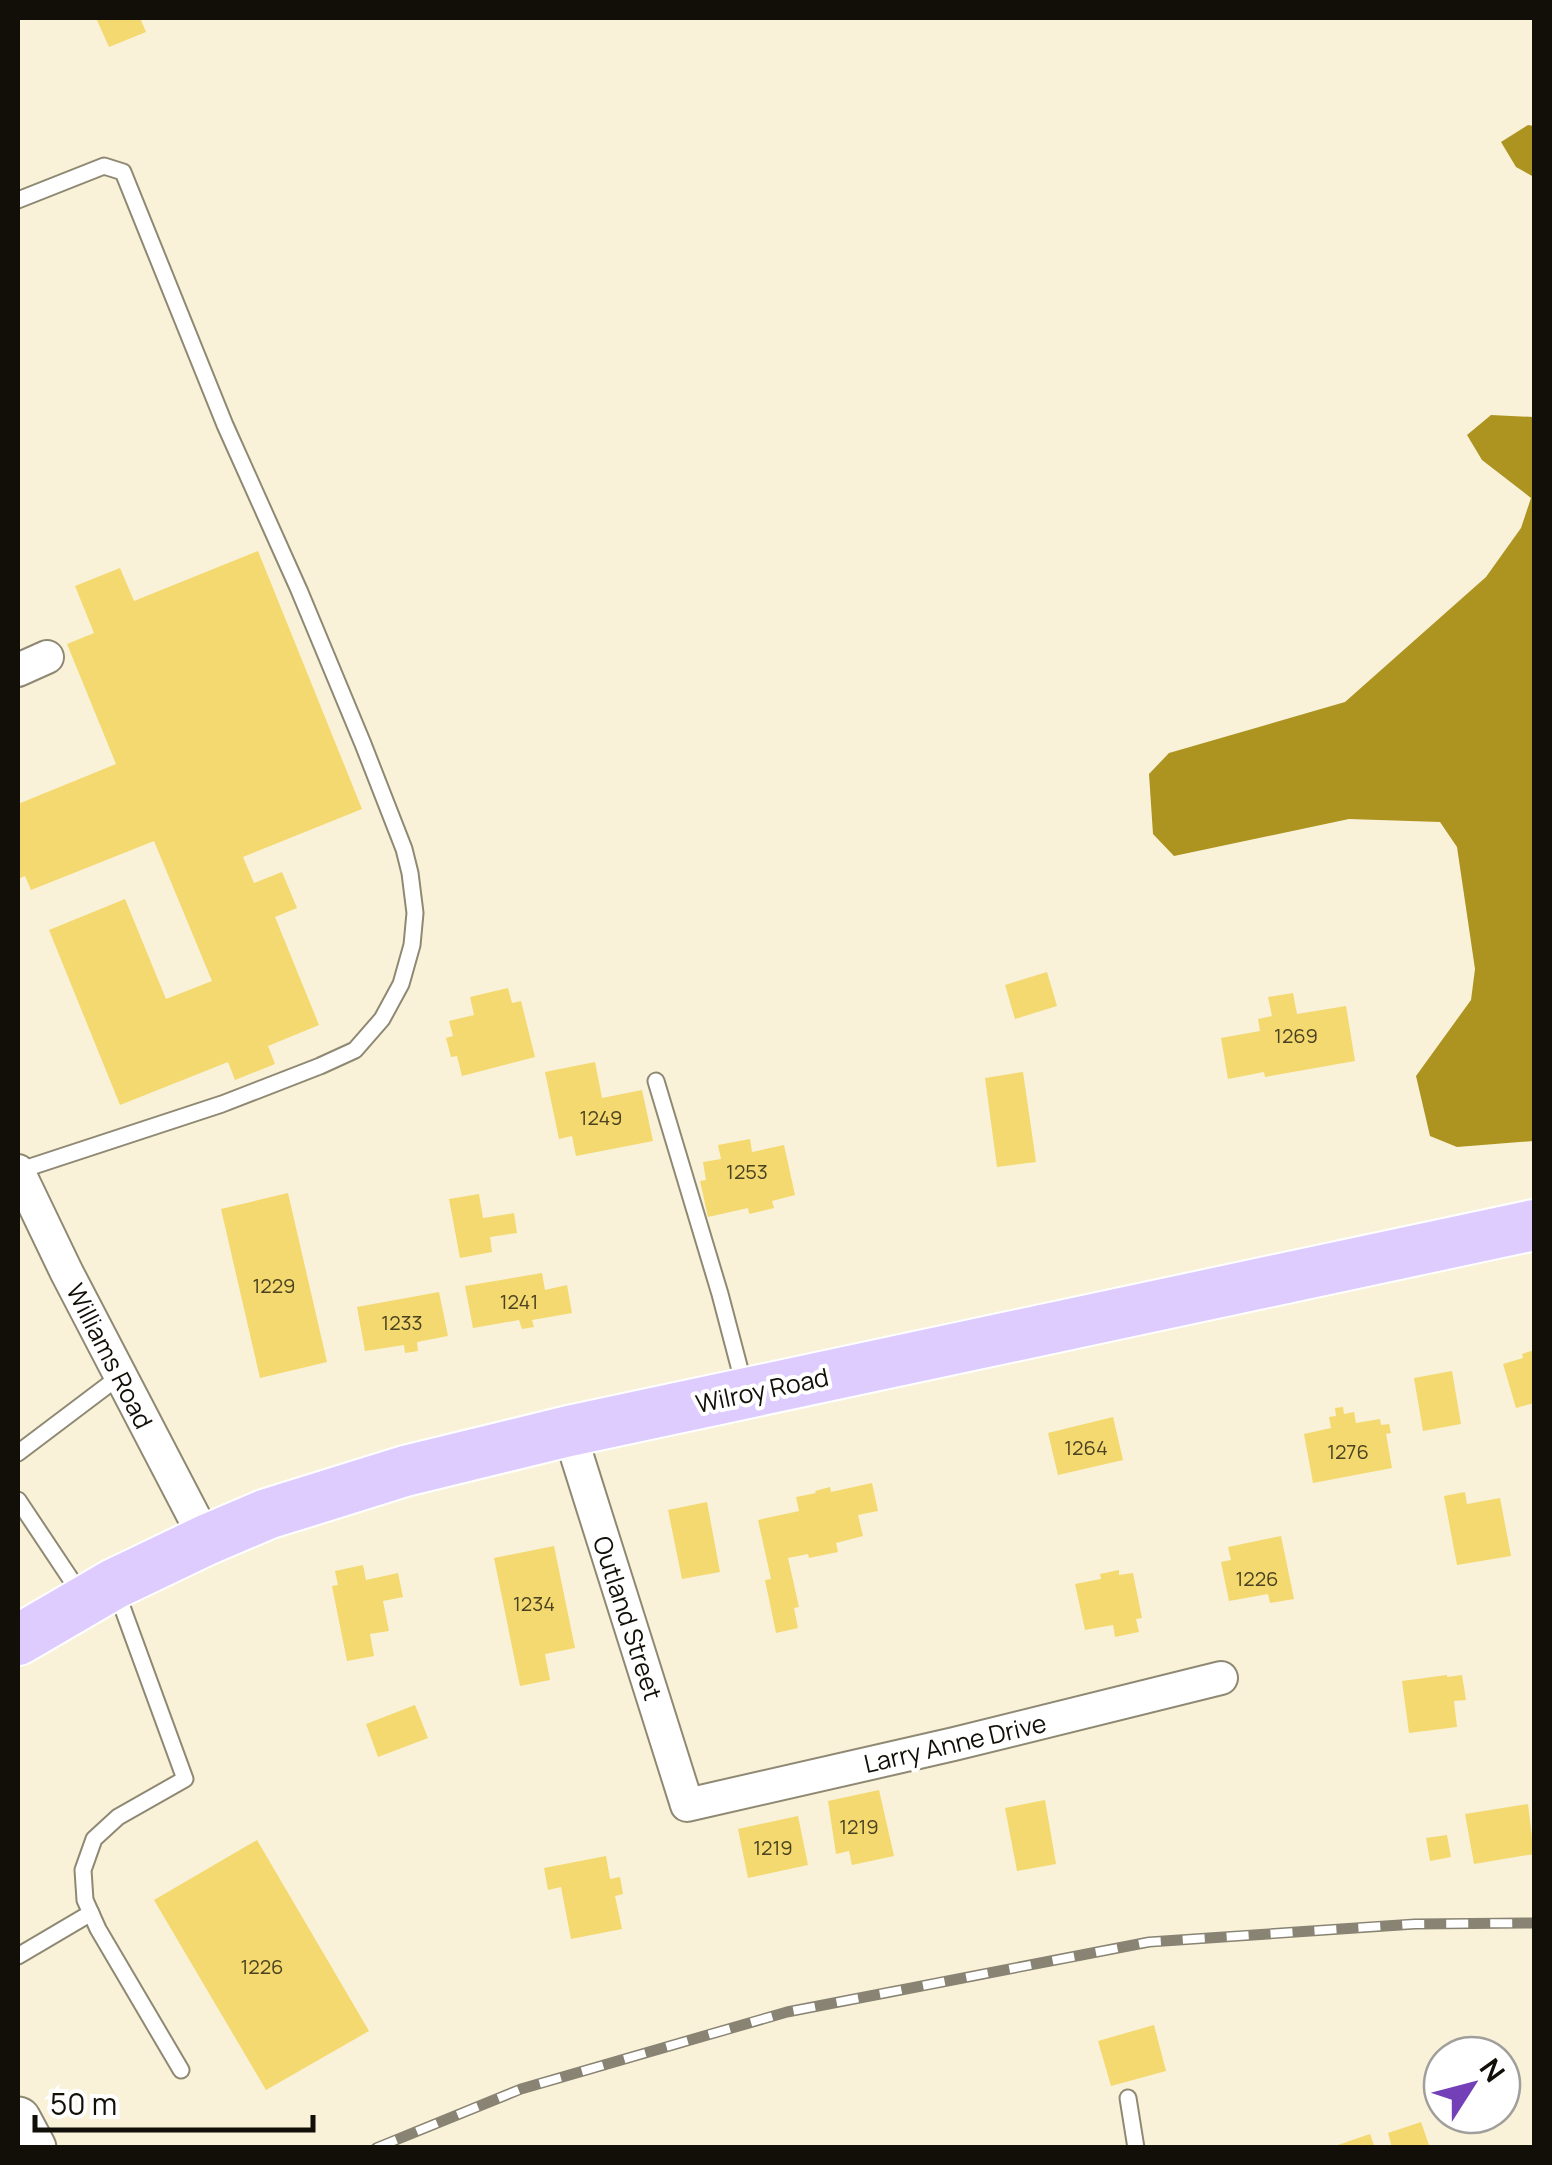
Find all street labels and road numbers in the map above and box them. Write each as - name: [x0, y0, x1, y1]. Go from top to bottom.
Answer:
- street label: Williams Road: [58, 1277, 162, 1435]
- street label: Wilroy Road: [692, 1359, 832, 1421]
- street label: Outland Street: [585, 1531, 671, 1705]
- street label: Larry Anne Drive: [860, 1705, 1050, 1781]

